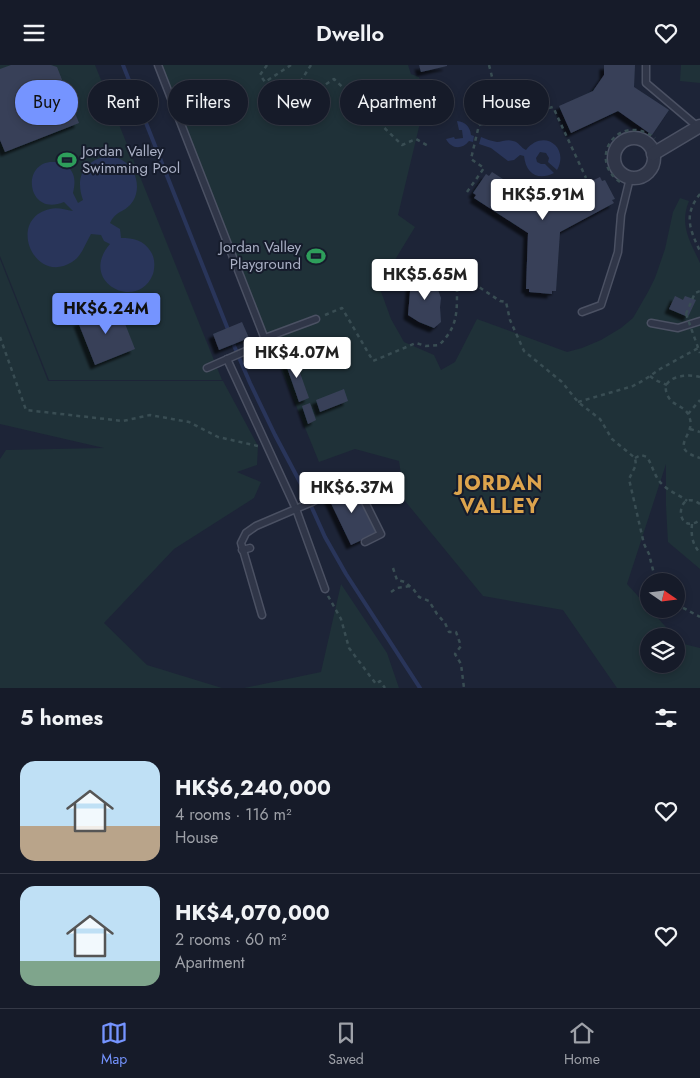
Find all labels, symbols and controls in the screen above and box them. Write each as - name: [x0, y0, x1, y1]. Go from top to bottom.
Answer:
- text: Dwello: [316, 17, 384, 49]
- icon: menu: [20, 19, 48, 47]
- icon: heart: [652, 19, 680, 47]
- chip: Buy: [15, 80, 78, 125]
- chip: Rent: [88, 80, 158, 125]
- chip: Filters: [168, 80, 248, 125]
- chip: New: [258, 80, 330, 125]
- chip: Apartment: [340, 80, 454, 125]
- chip: House: [464, 80, 549, 125]
- place label: Jordan Valley Swimming Pool: [80, 140, 180, 179]
- sports icon: Jordan Valley Swimming Pool: [56, 149, 78, 171]
- pin: HK$5.91M: [491, 179, 595, 221]
- text: HK$5.91M: [502, 183, 584, 206]
- place label: Jordan Valley Playground: [217, 236, 301, 275]
- sports icon: Jordan Valley Playground: [305, 245, 327, 267]
- pin: HK$5.65M: [373, 259, 477, 301]
- text: HK$5.65M: [383, 263, 467, 286]
- pin: HK$6.24M: [54, 293, 158, 335]
- text: HK$6.24M: [63, 297, 149, 320]
- pin: HK$4.07M: [245, 337, 349, 379]
- text: HK$4.07M: [255, 341, 339, 364]
- district label: JORDAN VALLEY: [453, 469, 543, 521]
- pin: HK$6.37M: [300, 471, 404, 514]
- text: HK$6.37M: [310, 476, 394, 499]
- north arrow: [640, 573, 685, 617]
- map controls: [640, 573, 685, 673]
- button: layers: [640, 628, 685, 673]
- text: 5 homes: [20, 703, 103, 733]
- icon: filters: [652, 704, 680, 732]
- text: HK$6,240,000: [175, 773, 331, 803]
- icon: home: [60, 781, 120, 841]
- icon: heart: [652, 797, 680, 825]
- text: 4 rooms · 116 m²: [175, 803, 292, 826]
- text: House: [175, 826, 218, 849]
- text: HK$4,070,000: [175, 898, 330, 928]
- icon: home: [60, 906, 120, 966]
- icon: heart: [652, 922, 680, 950]
- text: 2 rooms · 60 m²: [175, 928, 287, 951]
- text: Apartment: [175, 951, 245, 974]
- tab: Map: [100, 1019, 128, 1069]
- tab: Saved: [328, 1019, 364, 1069]
- tab: Home: [564, 1019, 600, 1069]

